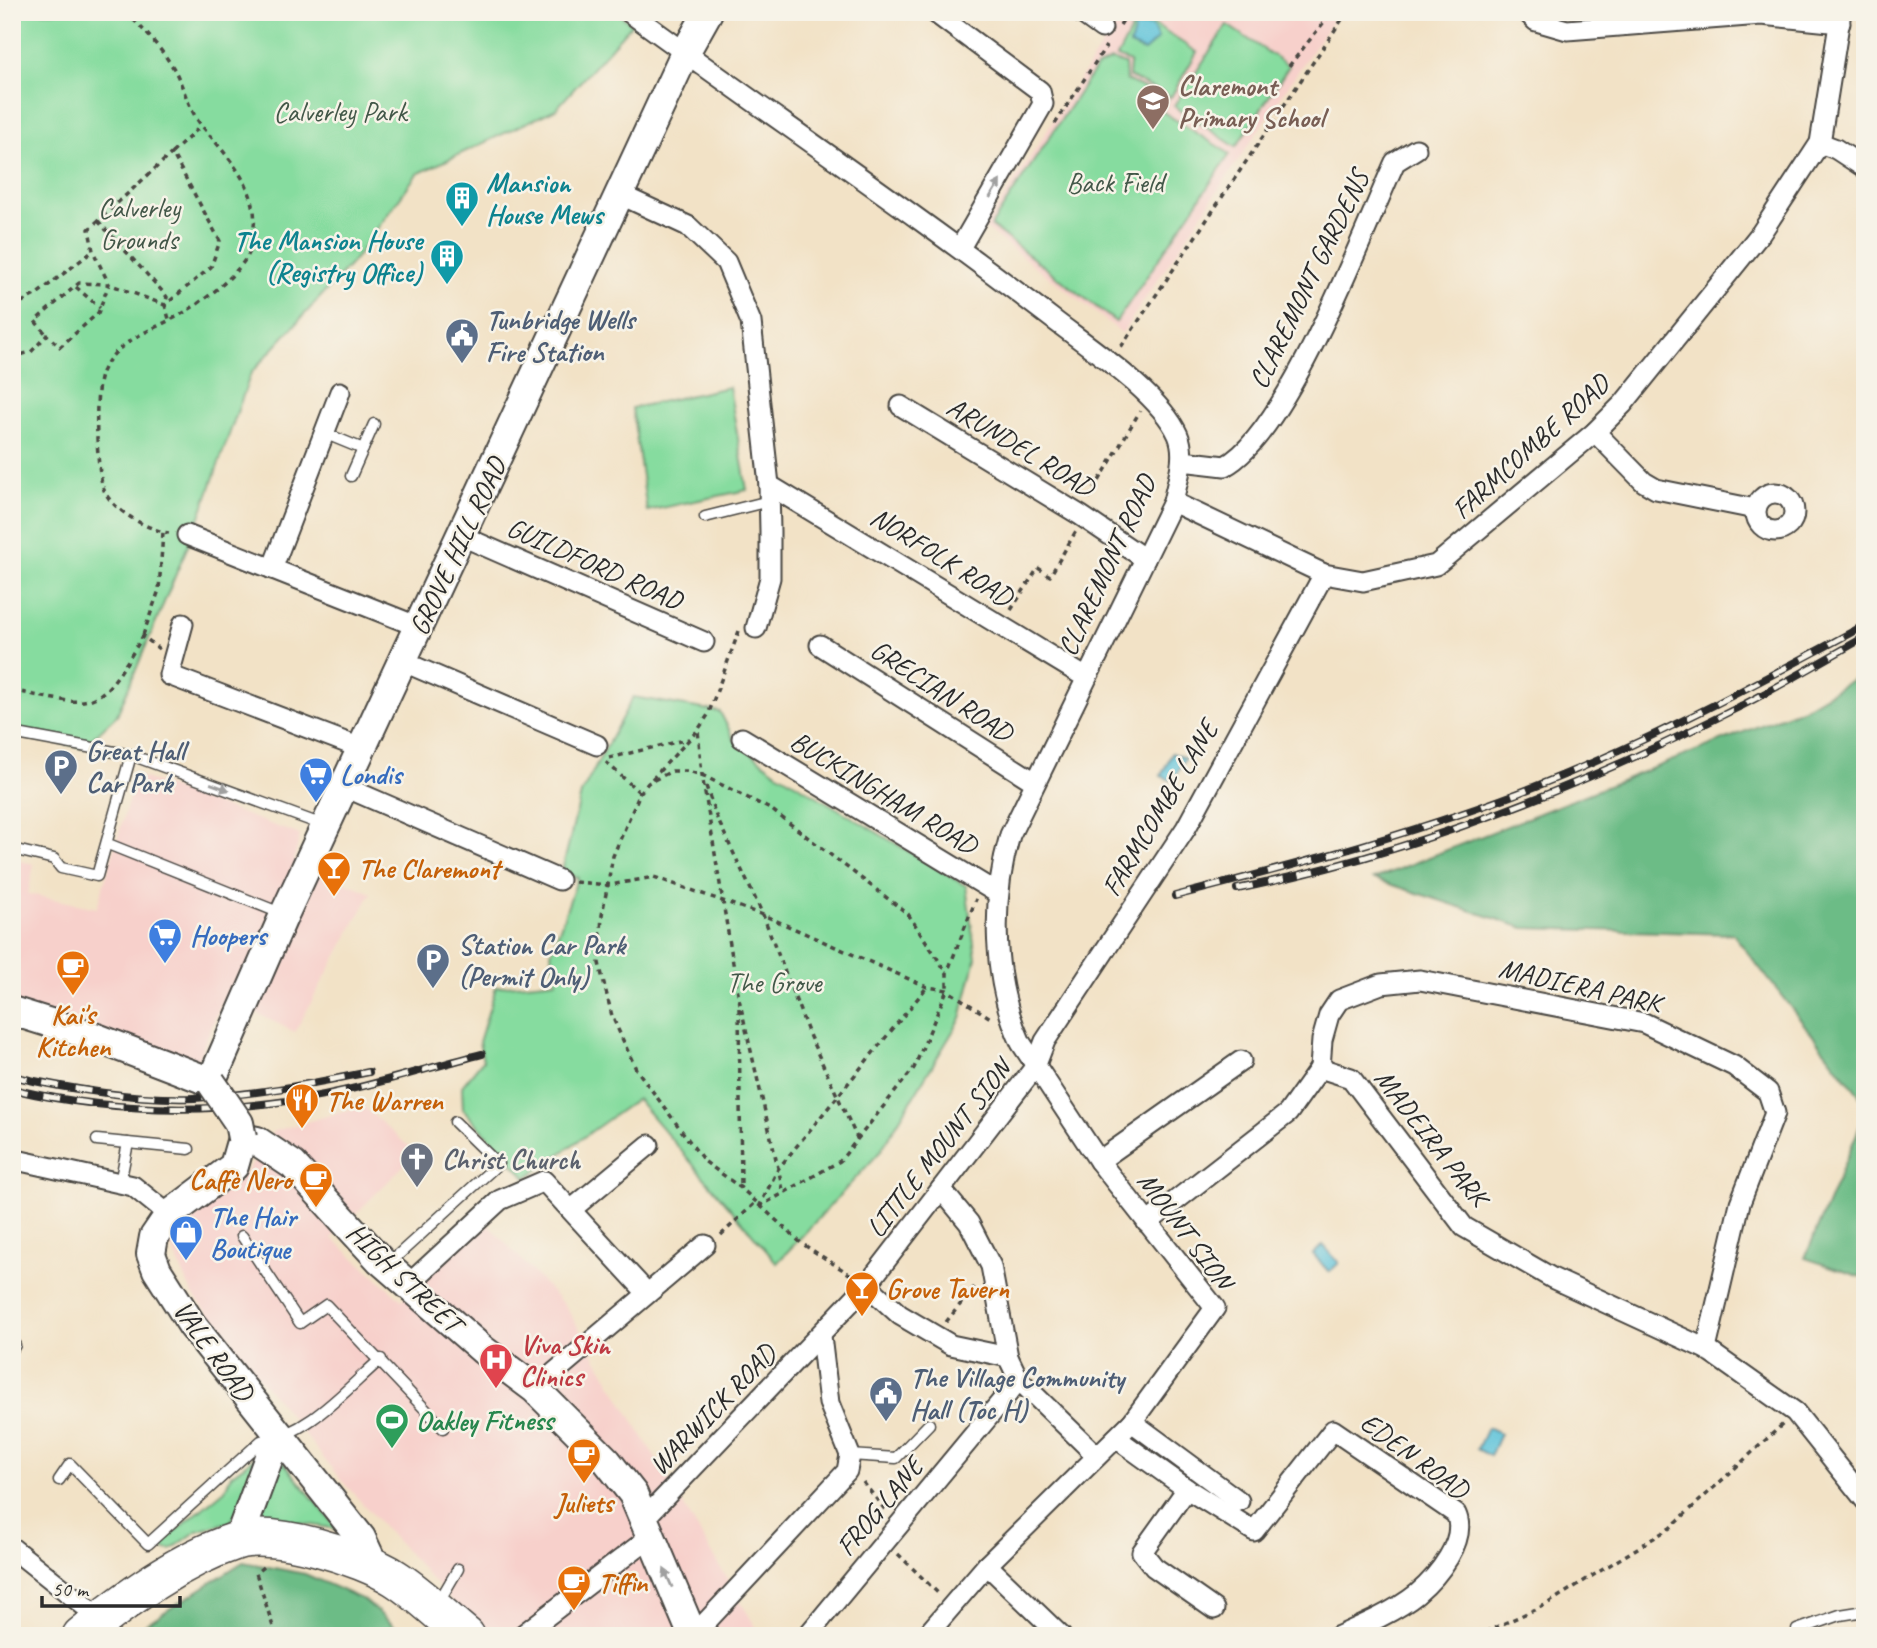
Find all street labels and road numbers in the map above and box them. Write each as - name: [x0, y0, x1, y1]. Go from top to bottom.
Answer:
- street label: CLAREMONT GARDENS: [1240, 161, 1378, 394]
- street label: FARMCOMBE ROAD: [1444, 365, 1618, 526]
- street label: ARUNDEL ROAD: [941, 389, 1103, 506]
- street label: GROVE HILL ROAD: [401, 450, 515, 641]
- street label: CLAREMONT ROAD: [1049, 468, 1164, 661]
- street label: NORFOLK ROAD: [864, 499, 1022, 615]
- street label: GUILDFORD ROAD: [502, 509, 689, 618]
- street label: GRECIAN ROAD: [864, 631, 1022, 751]
- street label: FARMCOMBE LANE: [1093, 711, 1227, 902]
- street label: BUCKINGHAM ROAD: [784, 723, 986, 863]
- street label: MADIERA PARK: [1496, 950, 1668, 1022]
- street label: LITTLE MOUNT SION: [858, 1049, 1021, 1244]
- street label: MADEIRA PARK: [1367, 1062, 1499, 1216]
- street label: MOUNT SION: [1130, 1165, 1244, 1299]
- street label: HIGH STREET: [339, 1215, 474, 1344]
- street label: VALE ROAD: [165, 1293, 263, 1410]
- street label: WARWICK ROAD: [641, 1335, 785, 1482]
- street label: EDEN ROAD: [1354, 1404, 1478, 1508]
- street label: FROG LANE: [828, 1447, 933, 1563]

